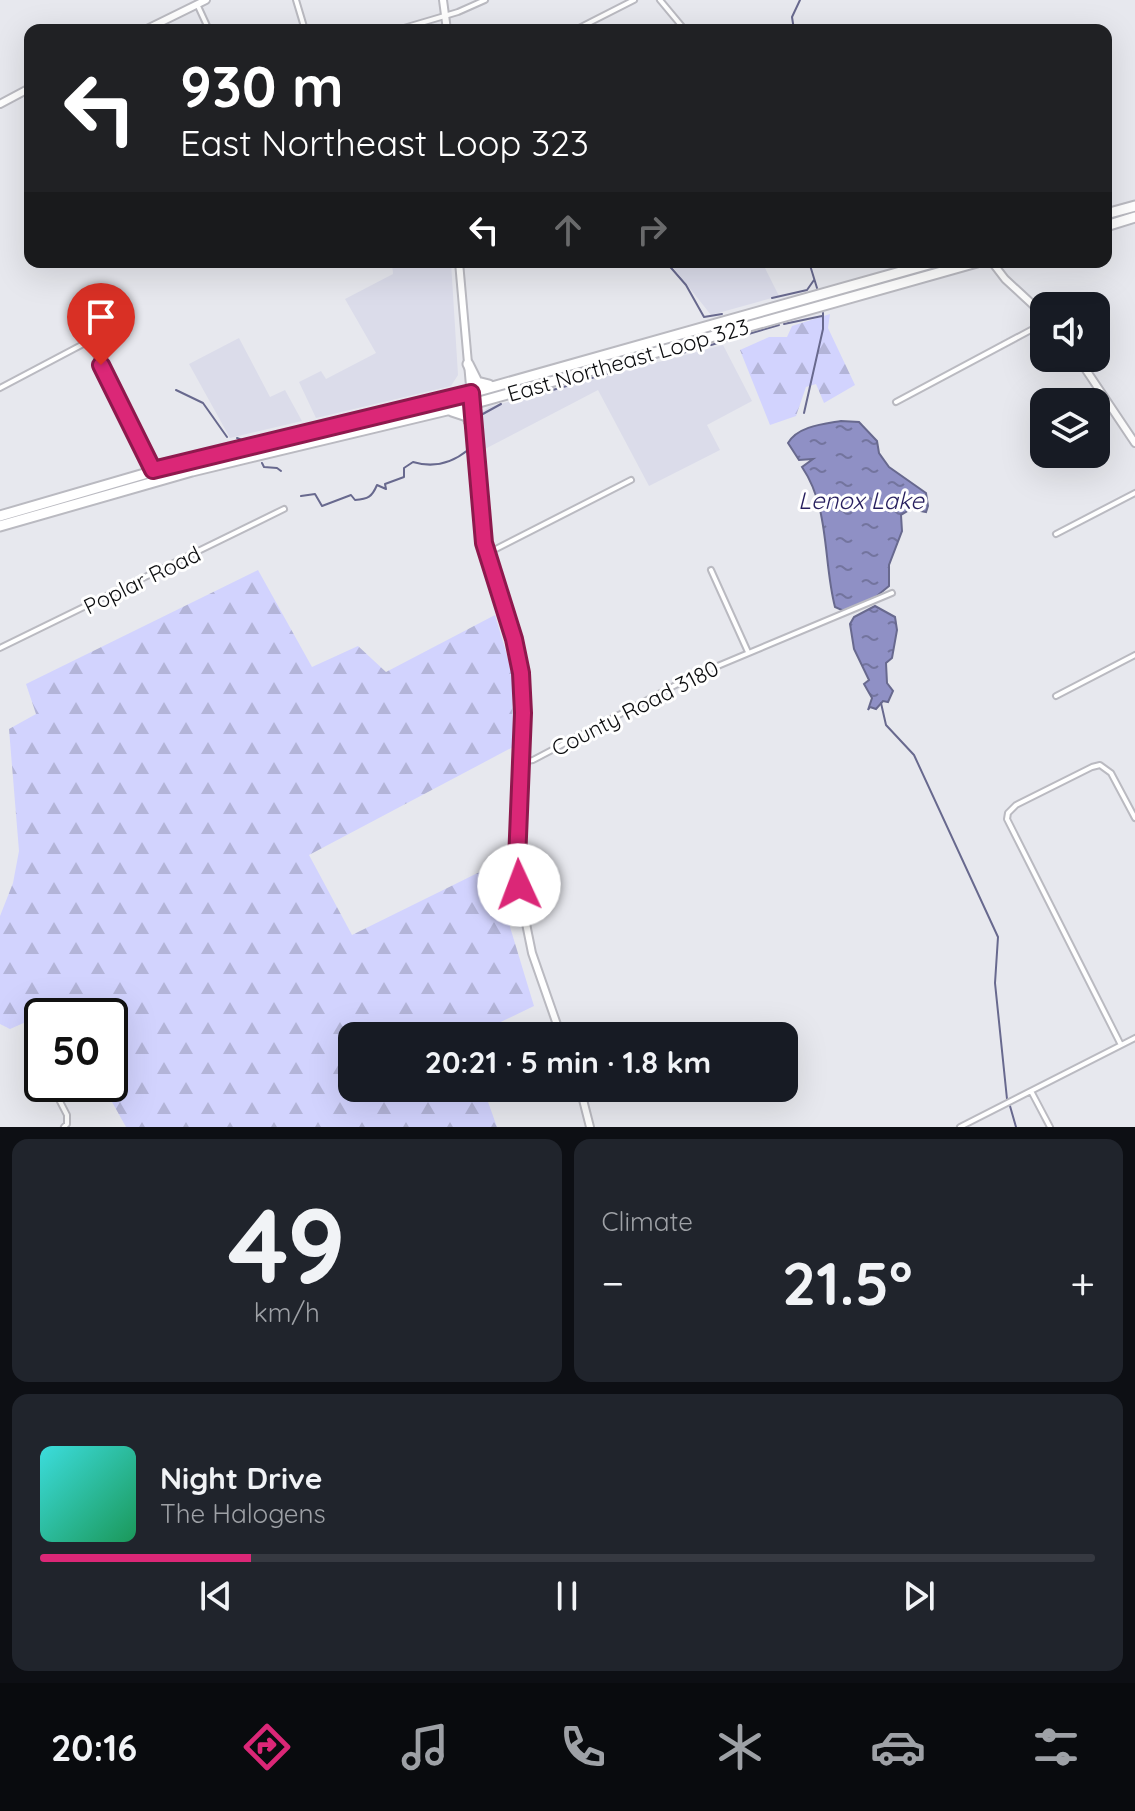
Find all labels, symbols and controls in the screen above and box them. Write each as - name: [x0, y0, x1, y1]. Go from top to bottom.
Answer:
- text: 930 m: [180, 51, 344, 121]
- icon: left: [48, 56, 152, 160]
- text: East Northeast Loop 323: [180, 120, 589, 165]
- icon: left: [462, 208, 506, 252]
- icon: ahead: [546, 208, 590, 252]
- icon: right: [630, 208, 674, 252]
- pin: [67, 283, 135, 365]
- map controls: [1030, 292, 1110, 468]
- button: sound: [1030, 292, 1110, 372]
- icon: arrive: [79, 295, 123, 339]
- street label: East Northeast Loop 323: [504, 312, 752, 408]
- button: layers: [1030, 388, 1110, 468]
- water label: Lenox Lake: [798, 485, 925, 515]
- street label: Poplar Road: [79, 540, 205, 620]
- street label: County Road 3180: [547, 654, 723, 762]
- position arrow: [477, 843, 561, 927]
- speed limit sign: 50: [24, 998, 128, 1102]
- text: 20:21 · 5 min · 1.8 km: [425, 1043, 711, 1081]
- text: 49: [228, 1179, 346, 1309]
- text: Climate: [602, 1205, 693, 1238]
- text: 21.5°: [782, 1245, 913, 1320]
- text: −: [602, 1255, 624, 1310]
- text: +: [1070, 1255, 1095, 1310]
- text: km/h: [254, 1296, 320, 1329]
- text: Night Drive: [160, 1459, 322, 1497]
- text: The Halogens: [160, 1497, 326, 1530]
- icon: previous: [194, 1574, 238, 1618]
- icon: pause: [545, 1574, 589, 1618]
- icon: next: [897, 1574, 941, 1618]
- icon: directions: [239, 1719, 295, 1775]
- icon: music: [397, 1719, 453, 1775]
- icon: phone: [555, 1719, 611, 1775]
- icon: climate: [712, 1719, 768, 1775]
- icon: car: [870, 1719, 926, 1775]
- icon: filters: [1028, 1719, 1084, 1775]
- text: 20:16: [51, 1725, 137, 1770]

